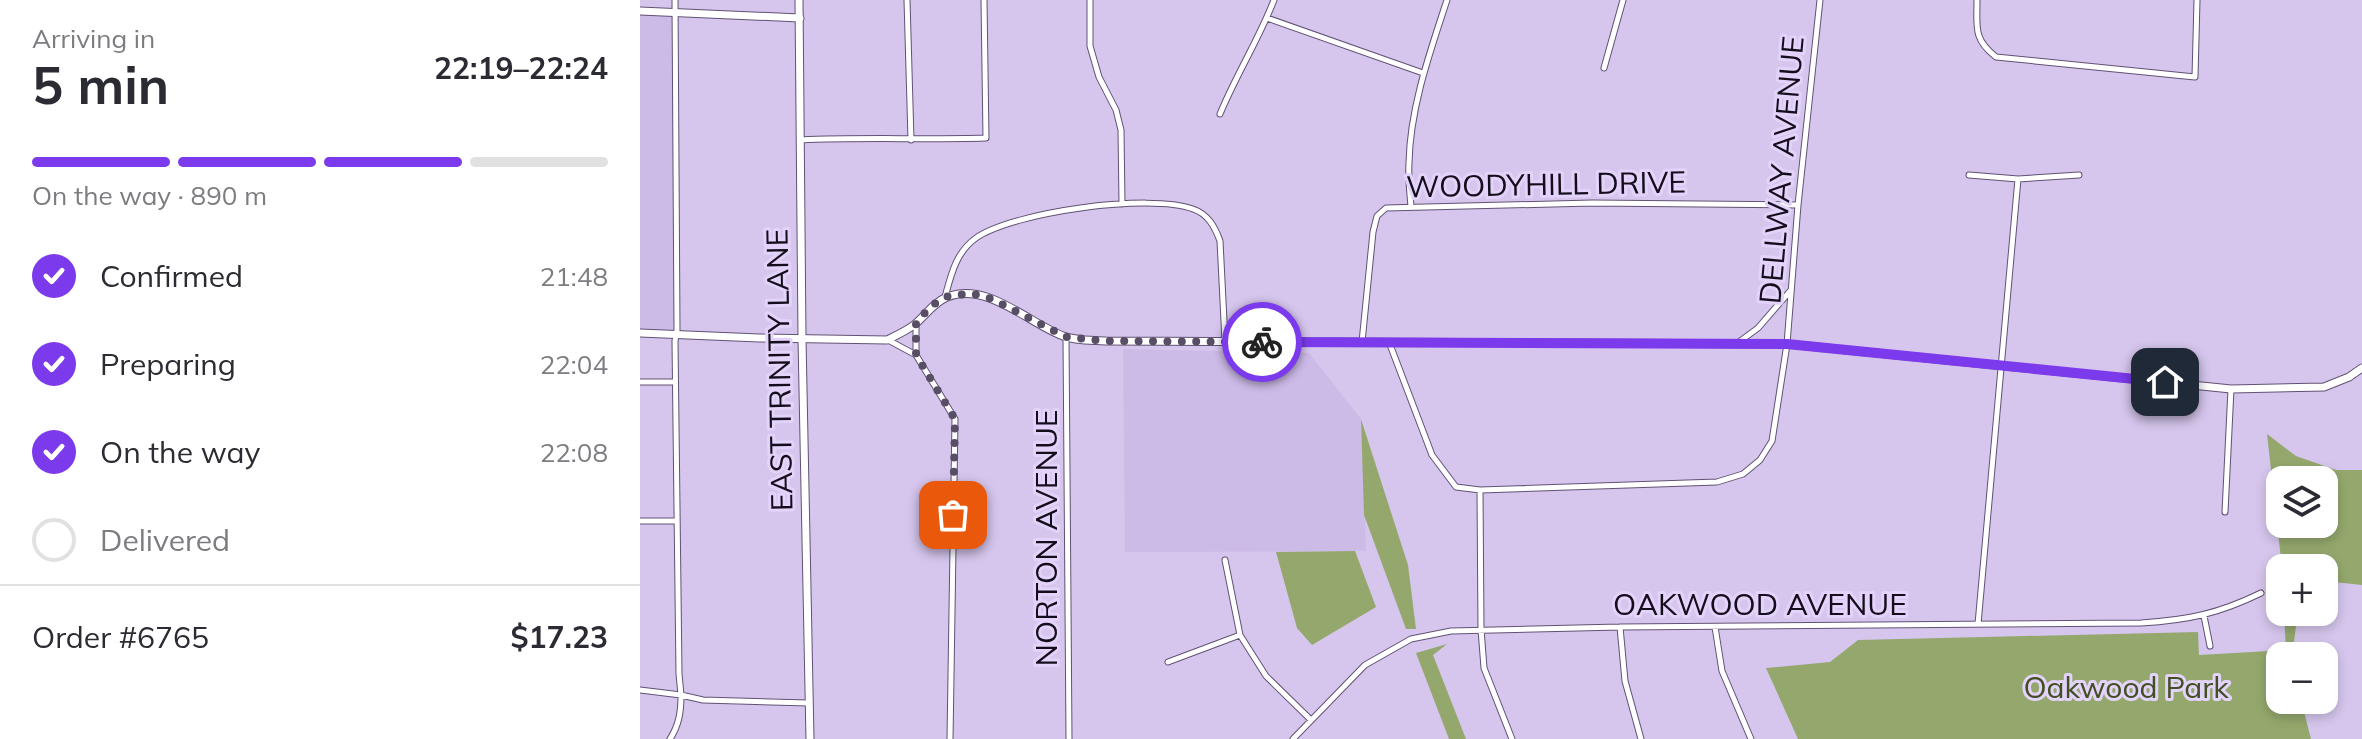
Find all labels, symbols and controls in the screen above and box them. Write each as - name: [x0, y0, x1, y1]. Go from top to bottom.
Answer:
- text: Arriving in: [32, 22, 155, 55]
- street label: DELLWAY AVENUE: [1750, 35, 1812, 305]
- text: 22:19–22:24: [434, 49, 608, 87]
- text: 5 min: [32, 52, 169, 117]
- street label: WOODYHILL DRIVE: [1406, 163, 1686, 205]
- text: On the way · 890 m: [32, 179, 267, 212]
- street label: EAST TRINITY LANE: [758, 229, 800, 511]
- icon: check: [32, 254, 76, 298]
- text: Confirmed: [100, 257, 243, 295]
- text: 21:48: [540, 260, 608, 293]
- courier: [1222, 302, 1302, 382]
- icon: bike: [1240, 320, 1284, 364]
- icon: check: [32, 342, 76, 386]
- text: Preparing: [100, 345, 236, 383]
- text: 22:04: [540, 348, 608, 381]
- pin: [2131, 348, 2199, 416]
- icon: home: [2143, 360, 2187, 404]
- street label: NORTON AVENUE: [1027, 410, 1065, 666]
- icon: check: [32, 430, 76, 474]
- text: On the way: [100, 433, 260, 471]
- text: 22:08: [540, 436, 608, 469]
- map controls: [2266, 466, 2338, 714]
- button: layers: [2266, 466, 2338, 538]
- pin: [919, 481, 987, 549]
- icon: bag: [931, 493, 975, 537]
- text: Delivered: [100, 521, 230, 559]
- button: +: [2266, 554, 2338, 626]
- street label: OAKWOOD AVENUE: [1613, 585, 1907, 623]
- text: Order #6765: [32, 618, 209, 656]
- text: $17.23: [511, 618, 608, 656]
- button: −: [2266, 642, 2338, 714]
- park label: Oakwood Park: [2023, 668, 2229, 706]

